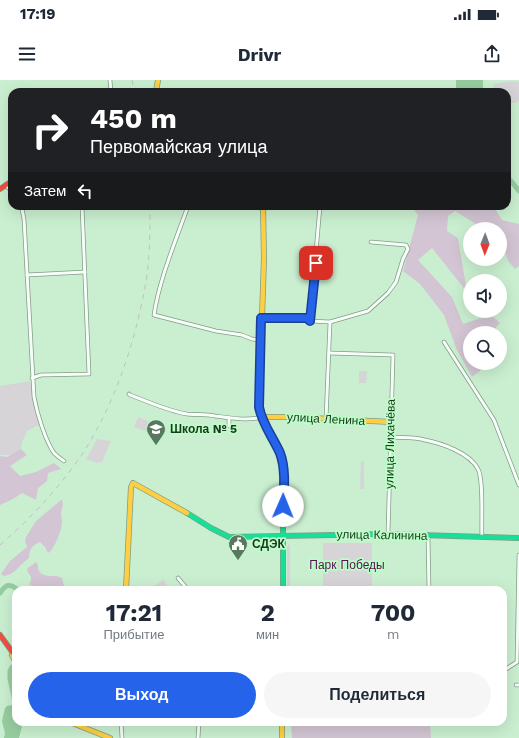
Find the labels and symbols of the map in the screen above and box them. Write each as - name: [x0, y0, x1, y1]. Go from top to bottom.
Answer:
- north arrow: [463, 222, 507, 266]
- pin: [299, 246, 333, 280]
- street label: улица Лихачёва: [382, 399, 398, 489]
- street label: улица Ленина: [287, 410, 366, 428]
- school or university icon: Школа № 5: [145, 418, 167, 446]
- place label: Школа № 5: [170, 422, 237, 436]
- position arrow: [262, 485, 304, 527]
- street label: улица Калинина: [336, 527, 428, 543]
- public building icon: СДЭК: [227, 533, 249, 561]
- place label: СДЭК: [252, 537, 286, 551]
- park label: Парк Победы: [309, 558, 385, 572]

